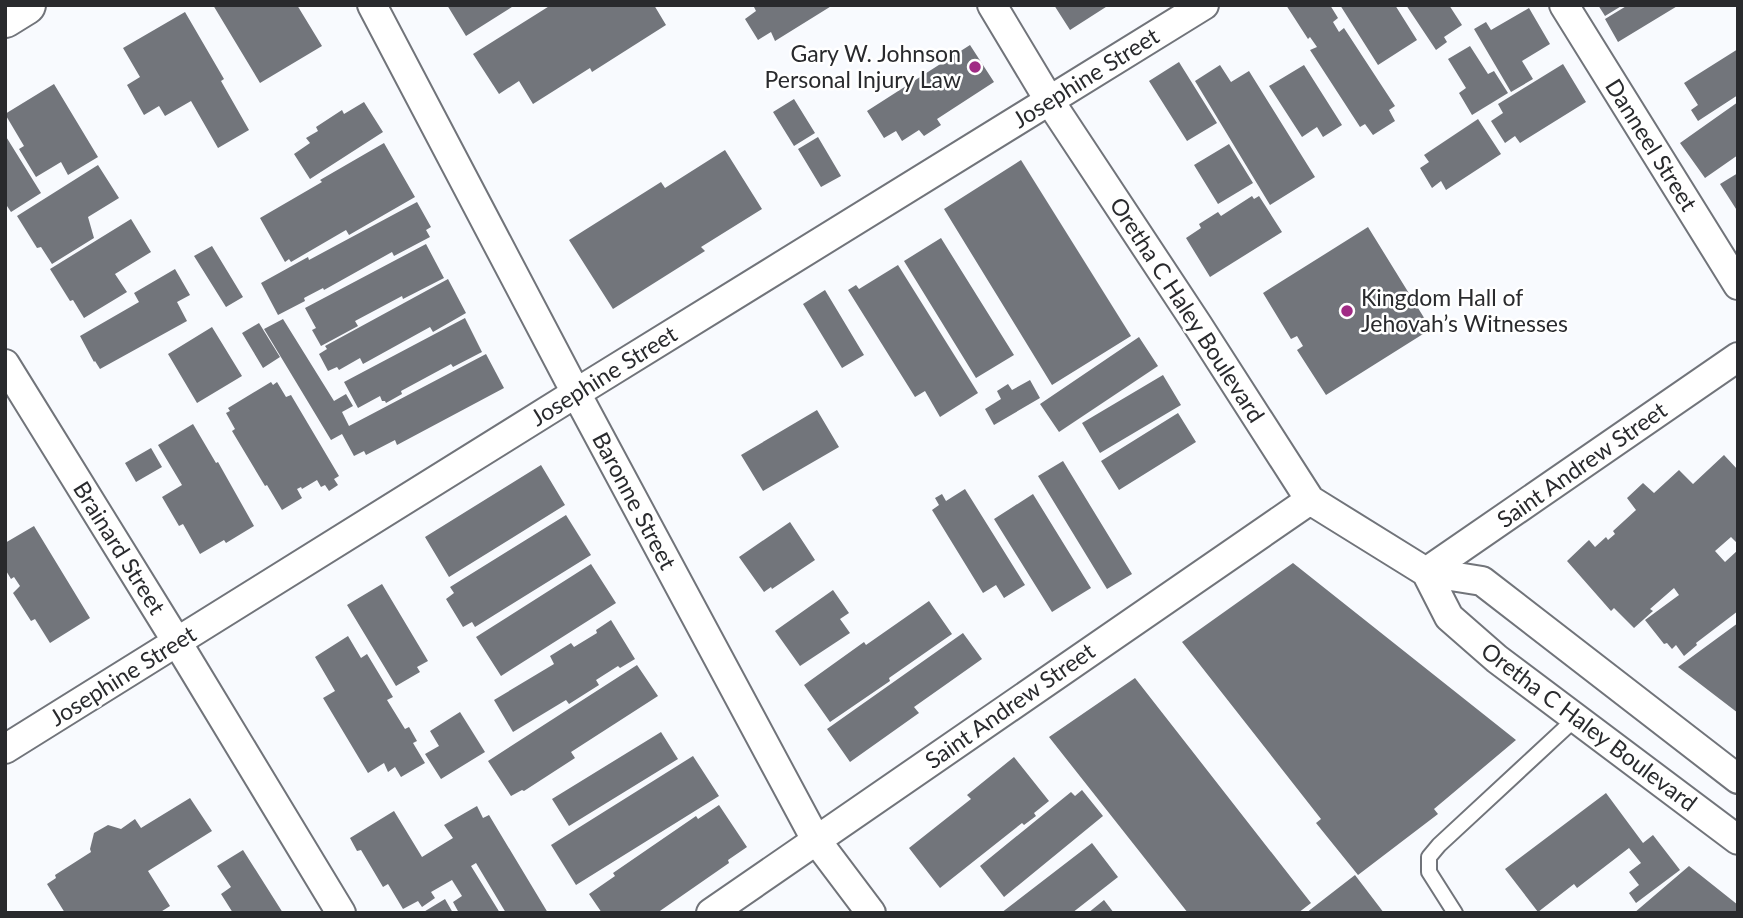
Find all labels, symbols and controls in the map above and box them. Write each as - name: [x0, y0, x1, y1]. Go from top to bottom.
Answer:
- street label: Josephine Street: [1007, 21, 1164, 133]
- place label: Gary W. Johnson Personal Injury Law: [765, 39, 961, 93]
- marker: Gary W. Johnson Personal Injury Law: [967, 59, 983, 75]
- street label: Danneel Street: [1600, 73, 1704, 216]
- street label: Oretha C Haley Boulevard: [1105, 192, 1271, 427]
- place label: Kingdom Hall of Jehovah’s Witnesses: [1361, 283, 1568, 337]
- marker: Kingdom Hall of Jehovah’s Witnesses: [1339, 303, 1355, 319]
- street label: Josephine Street: [525, 319, 682, 431]
- street label: Saint Andrew Street: [1491, 395, 1672, 533]
- street label: Baronne Street: [587, 427, 683, 575]
- street label: Brainard Street: [68, 476, 172, 620]
- street label: Josephine Street: [44, 619, 201, 731]
- street label: Saint Andrew Street: [919, 636, 1100, 774]
- street label: Oretha C Haley Boulevard: [1476, 636, 1703, 816]

